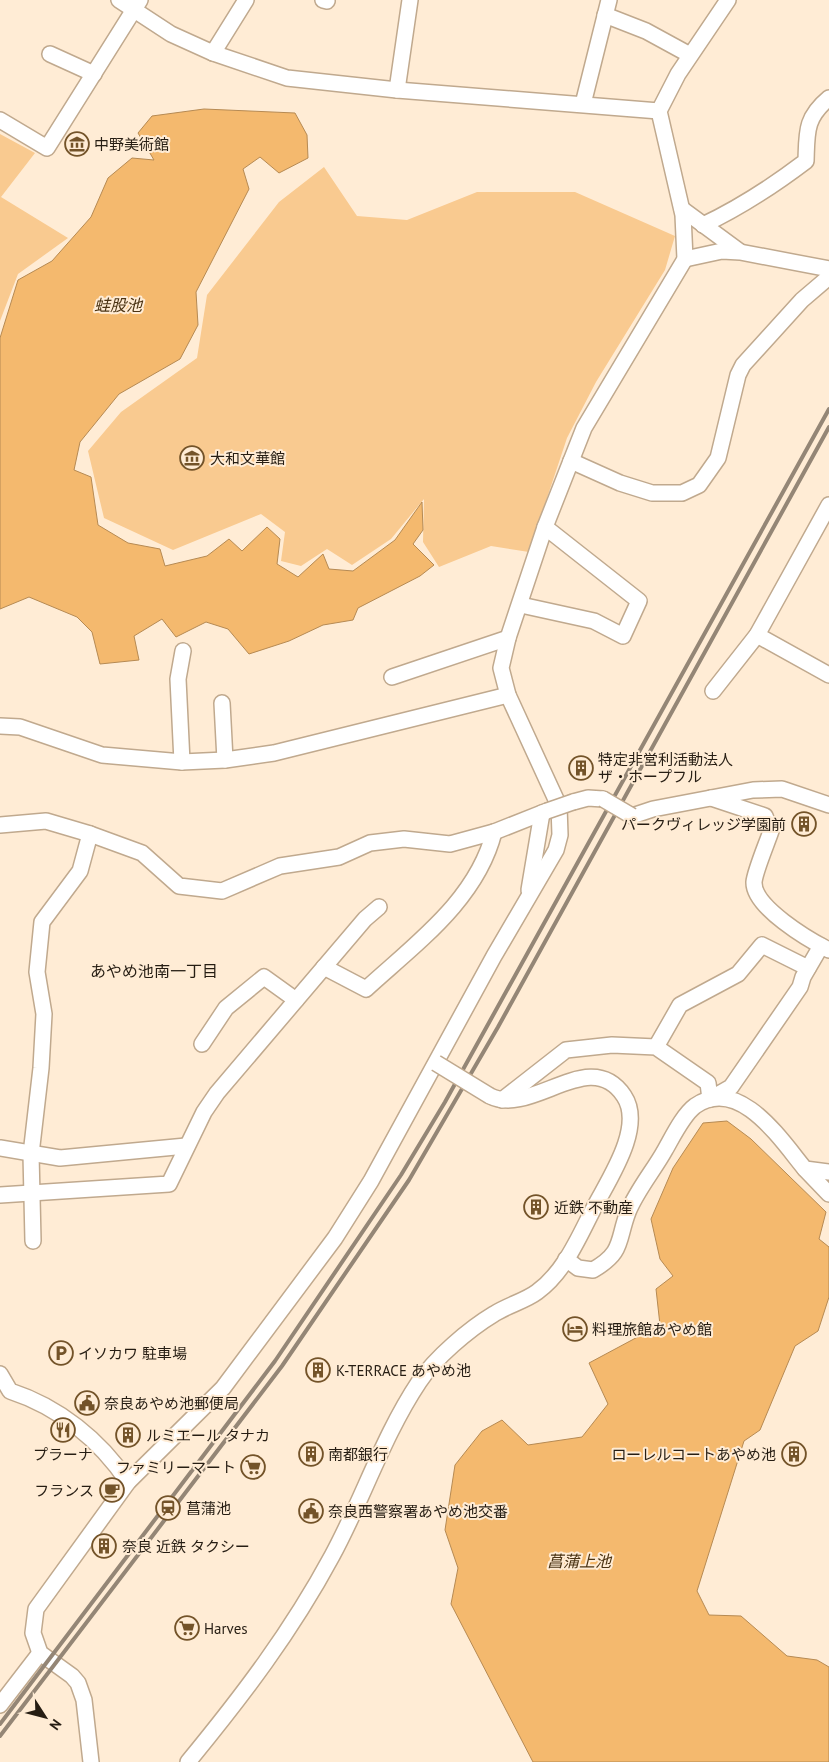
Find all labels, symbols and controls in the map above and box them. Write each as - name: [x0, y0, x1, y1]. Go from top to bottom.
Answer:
- museum icon: 中野美術館: [64, 131, 90, 157]
- place label: 中野美術館: [94, 135, 169, 154]
- water label: 蛙股池: [94, 295, 144, 315]
- museum icon: 大和文華館: [179, 445, 205, 471]
- place label: 大和文華館: [210, 449, 285, 468]
- place label: 特定非営利活動法人 ザ・ホープフル: [598, 750, 733, 786]
- building icon: 特定非営利活動法人 ザ・ホープフル: [568, 755, 594, 781]
- building icon: パークヴィレッジ学園前: [791, 811, 817, 837]
- place label: パークヴィレッジ学園前: [621, 815, 786, 834]
- district label: あやめ池南一丁目: [90, 961, 218, 981]
- building icon: 近鉄 不動産: [523, 1194, 549, 1220]
- place label: 近鉄 不動産: [554, 1198, 633, 1217]
- hotel icon: 料理旅館あやめ館: [562, 1316, 588, 1342]
- place label: 料理旅館あやめ館: [592, 1320, 712, 1339]
- parking icon: イソカワ 駐車場: [48, 1340, 74, 1366]
- place label: イソカワ 駐車場: [78, 1344, 187, 1363]
- building icon: K-TERRACE あやめ池: [305, 1357, 331, 1383]
- place label: K-TERRACE あやめ池: [336, 1361, 471, 1380]
- public building icon: 奈良あやめ池郵便局: [74, 1390, 100, 1416]
- place label: 奈良あやめ池郵便局: [104, 1394, 239, 1413]
- restaurant icon: プラーナ: [50, 1417, 76, 1443]
- building icon: ルミエール タナカ: [115, 1422, 141, 1448]
- place label: ルミエール タナカ: [146, 1426, 270, 1445]
- building icon: 南都銀行: [298, 1441, 324, 1467]
- building icon: ローレルコートあやめ池: [781, 1441, 807, 1467]
- place label: プラーナ: [33, 1445, 93, 1464]
- place label: 南都銀行: [328, 1445, 388, 1464]
- place label: ローレルコートあやめ池: [611, 1445, 776, 1464]
- supermarket icon: ファミリーマート: [240, 1454, 266, 1480]
- place label: ファミリーマート: [116, 1458, 236, 1477]
- cafe icon: フランス: [99, 1477, 125, 1503]
- place label: フランス: [34, 1481, 94, 1500]
- station icon: 菖蒲池: [155, 1495, 181, 1521]
- public building icon: 奈良西警察署あやめ池交番: [298, 1498, 324, 1524]
- place label: 菖蒲池: [186, 1499, 231, 1518]
- place label: 奈良西警察署あやめ池交番: [328, 1502, 508, 1521]
- building icon: 奈良 近鉄 タクシー: [91, 1533, 117, 1559]
- place label: 奈良 近鉄 タクシー: [122, 1537, 250, 1556]
- water label: 菖蒲上池: [547, 1551, 613, 1571]
- supermarket icon: Harves: [174, 1615, 200, 1641]
- place label: Harves: [204, 1619, 248, 1638]
- north arrow: [20, 1692, 70, 1742]
- text: N: [46, 1716, 66, 1734]

